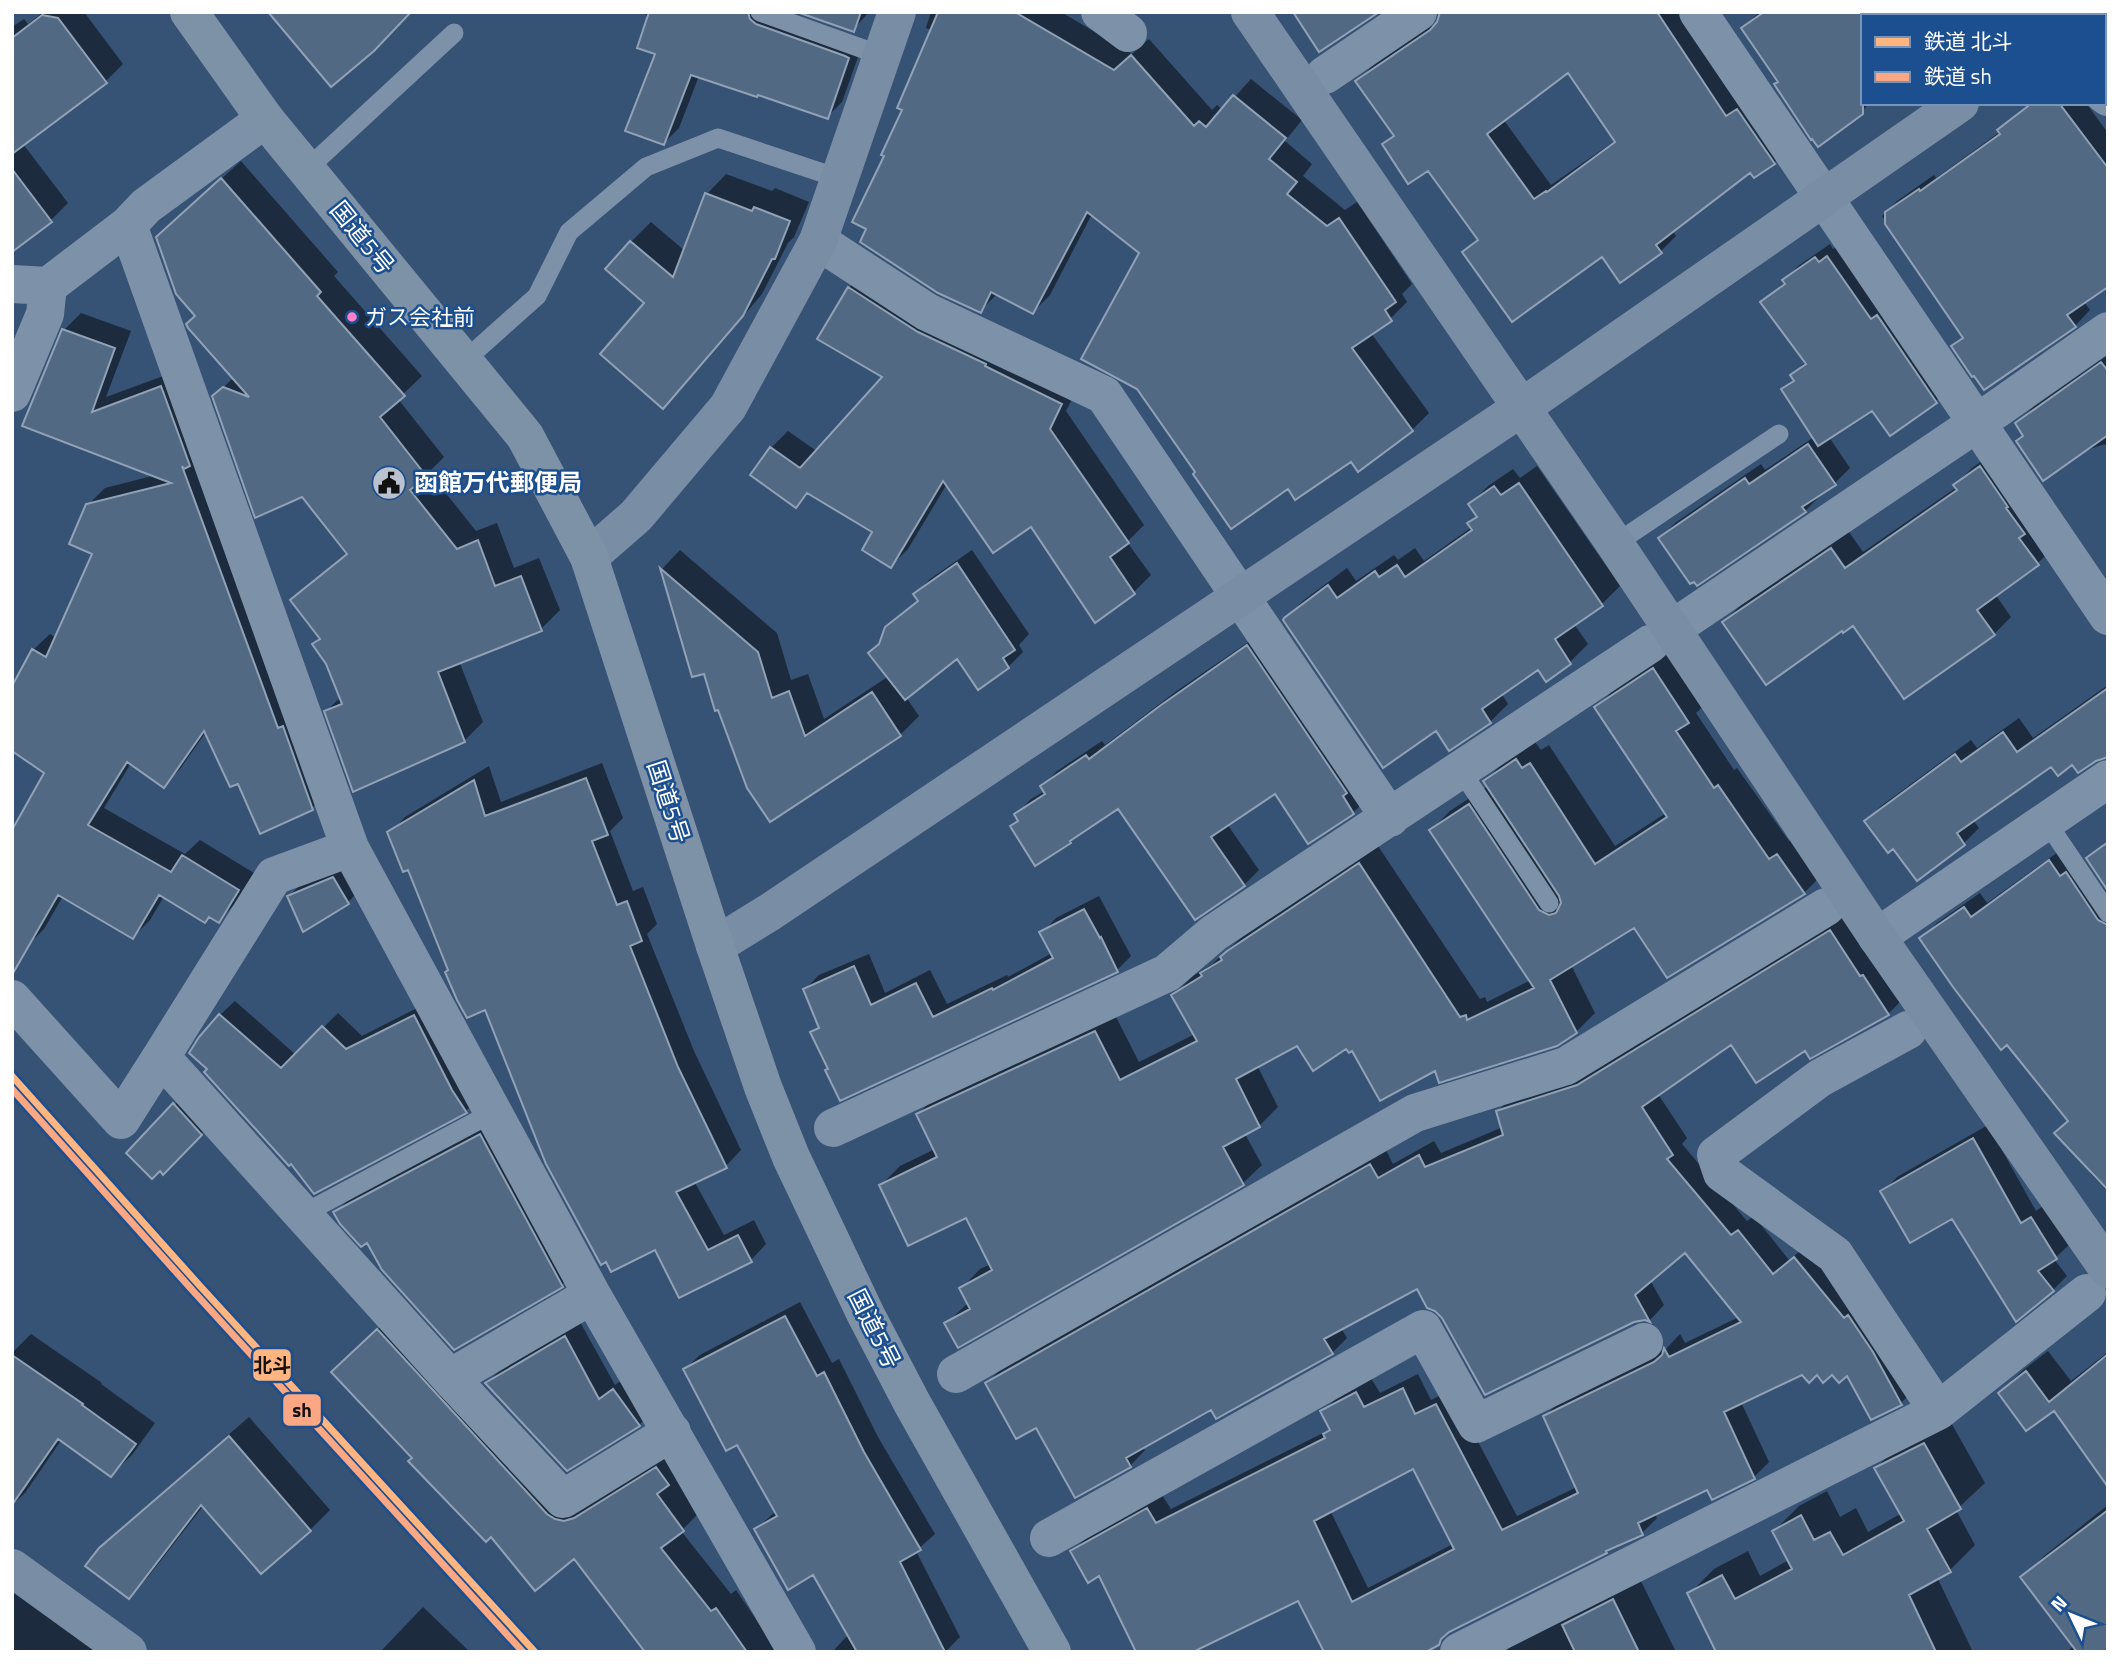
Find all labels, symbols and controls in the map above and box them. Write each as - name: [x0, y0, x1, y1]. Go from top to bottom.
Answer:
- legend: [1861, 14, 2106, 105]
- text: 鉄道 北斗: [1924, 25, 2013, 57]
- text: 鉄道 sh: [1924, 60, 1992, 92]
- street label: 国道5号: [322, 193, 404, 282]
- place label: ガス会社前: [365, 300, 475, 334]
- marker: ガス会社前: [345, 310, 359, 324]
- public building icon: 函館万代郵便局: [370, 464, 408, 502]
- place label: 函館万代郵便局: [414, 464, 582, 500]
- street label: 国道5号: [639, 755, 699, 848]
- street label: 国道5号: [839, 1282, 910, 1375]
- line badge: 北斗: [252, 1348, 292, 1382]
- text: 北斗: [253, 1350, 291, 1379]
- line badge: sh: [282, 1393, 322, 1427]
- text: sh: [292, 1395, 312, 1424]
- north arrow: [2036, 1580, 2106, 1650]
- text: N: [2043, 1588, 2073, 1618]

